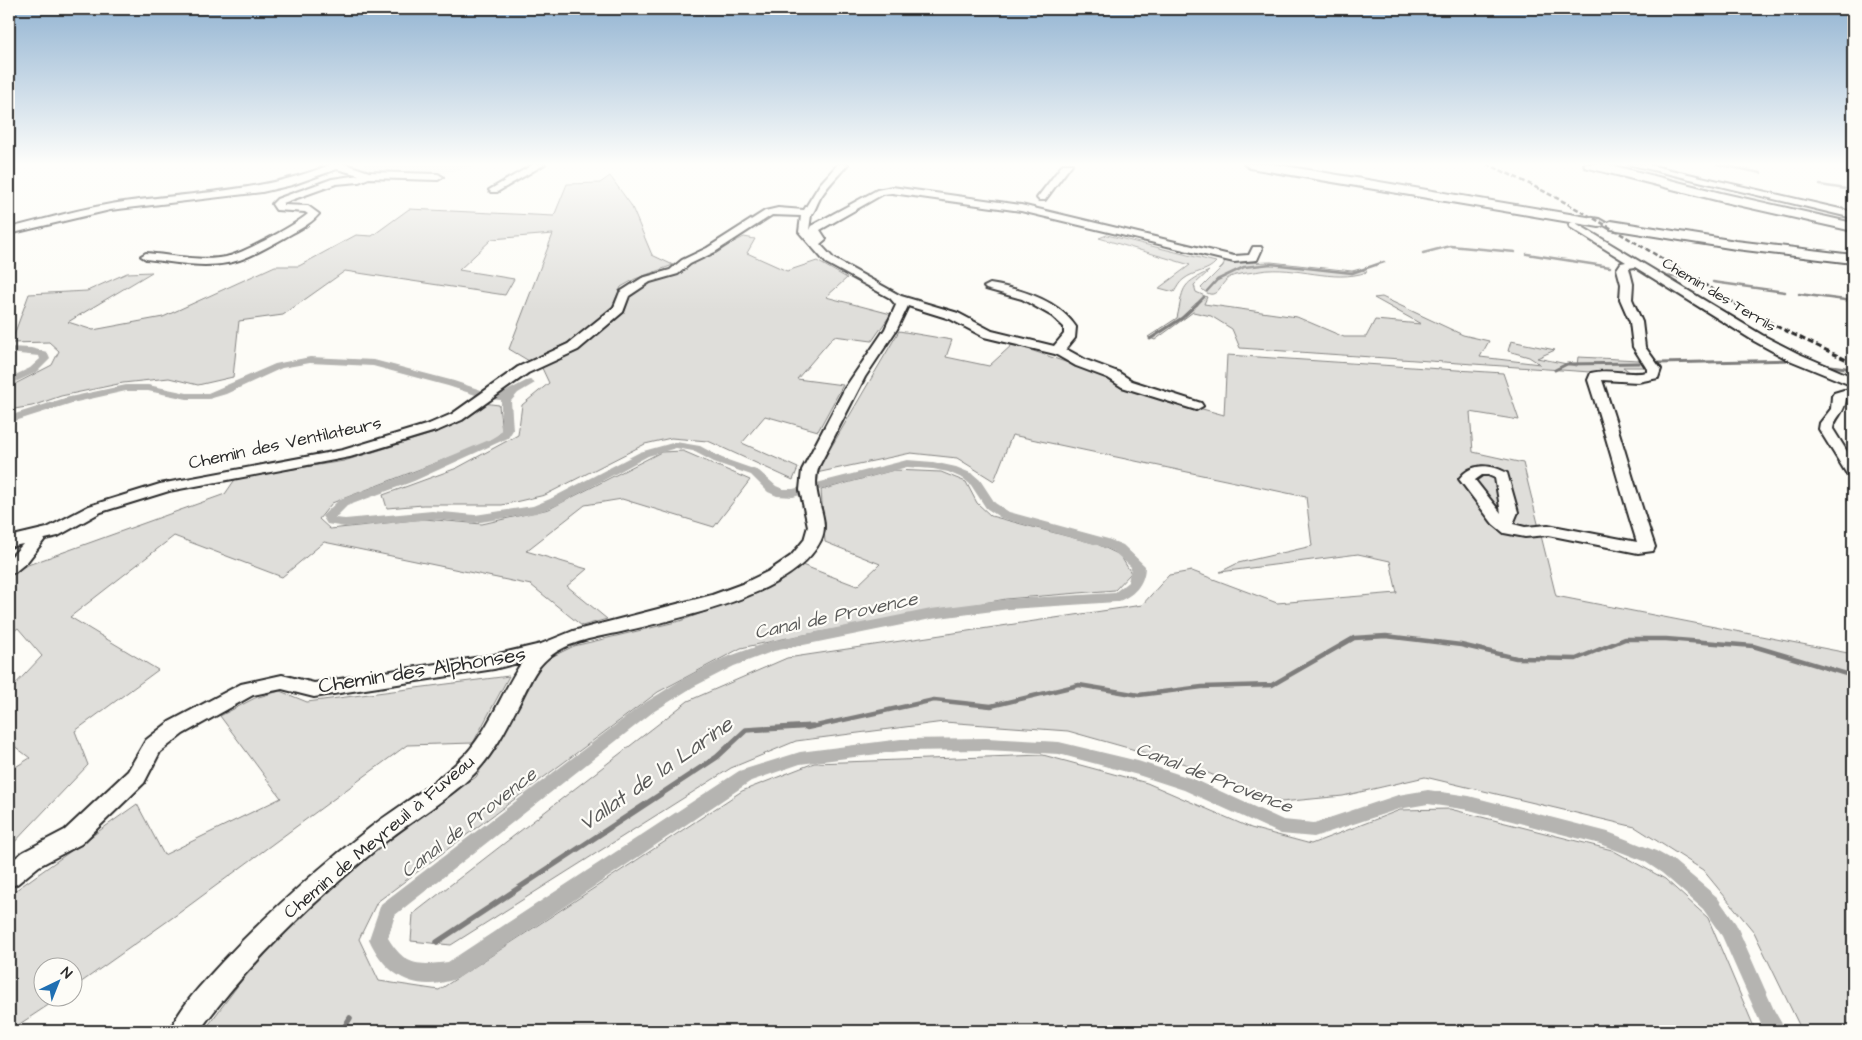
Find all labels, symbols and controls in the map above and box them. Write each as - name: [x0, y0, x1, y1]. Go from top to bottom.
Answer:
- street label: Chemin des Terrils: [1658, 253, 1780, 337]
- street label: Chemin des Ventilateurs: [186, 410, 384, 476]
- water label: Canal de Provence: [752, 585, 922, 646]
- street label: Chemin des Alphonses: [316, 639, 528, 702]
- water label: Vallat de la Larine: [573, 709, 740, 839]
- water label: Canal de Provence: [1132, 736, 1298, 821]
- street label: Chemin de Meyreuil à Fuveau: [278, 750, 480, 925]
- water label: Canal de Provence: [395, 760, 544, 885]
- north arrow: [32, 958, 82, 1008]
- text: N: [56, 963, 76, 984]

